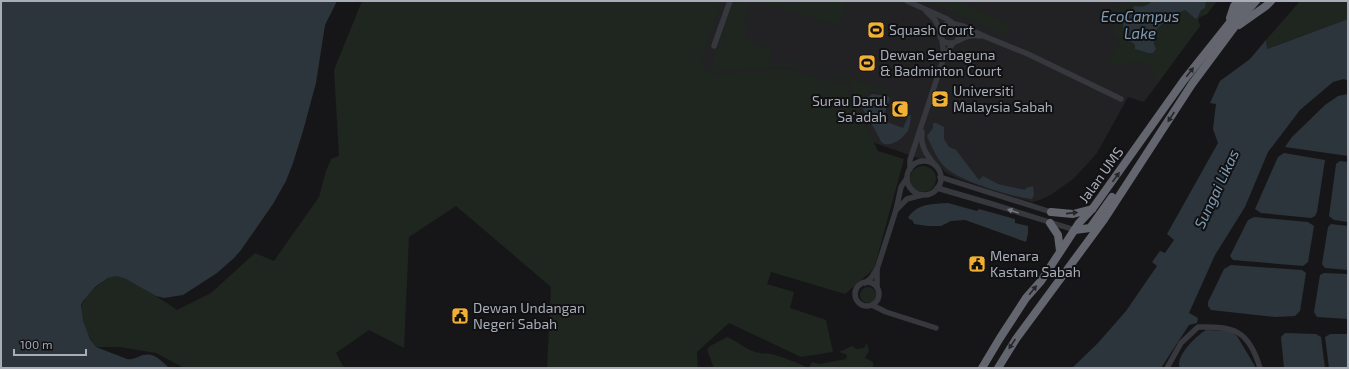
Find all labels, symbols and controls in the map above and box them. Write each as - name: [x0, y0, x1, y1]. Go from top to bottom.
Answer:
- water label: EcoCampus Lake: [1101, 7, 1180, 42]
- sports icon: Squash Court: [866, 20, 886, 40]
- place label: Squash Court: [889, 21, 974, 38]
- place label: Dewan Serbaguna & Badminton Court: [880, 46, 1002, 79]
- sports icon: Dewan Serbaguna & Badminton Court: [857, 53, 877, 73]
- one-way arrow: [1185, 67, 1194, 78]
- place label: Universiti Malaysia Sabah: [953, 82, 1053, 115]
- school or university icon: Universiti Malaysia Sabah: [930, 89, 950, 109]
- place label: Surau Darul Sa'adah: [812, 92, 888, 125]
- mosque icon: Surau Darul Sa'adah: [890, 99, 910, 119]
- one-way arrow: [1167, 111, 1174, 123]
- street label: Jalan UMS: [1075, 143, 1127, 206]
- water label: Sungai Likas: [1190, 146, 1242, 231]
- one-way arrow: [1112, 171, 1120, 182]
- one-way arrow: [1007, 208, 1019, 214]
- one-way arrow: [1066, 210, 1079, 216]
- place label: Menara Kastam Sabah: [990, 247, 1081, 280]
- public building icon: Menara Kastam Sabah: [967, 254, 987, 274]
- one-way arrow: [1029, 285, 1038, 295]
- place label: Dewan Undangan Negeri Sabah: [473, 299, 585, 332]
- public building icon: Dewan Undangan Negeri Sabah: [450, 306, 470, 326]
- scale bar: [14, 331, 86, 357]
- text: 100 m: [20, 337, 52, 351]
- one-way arrow: [1008, 339, 1016, 349]

